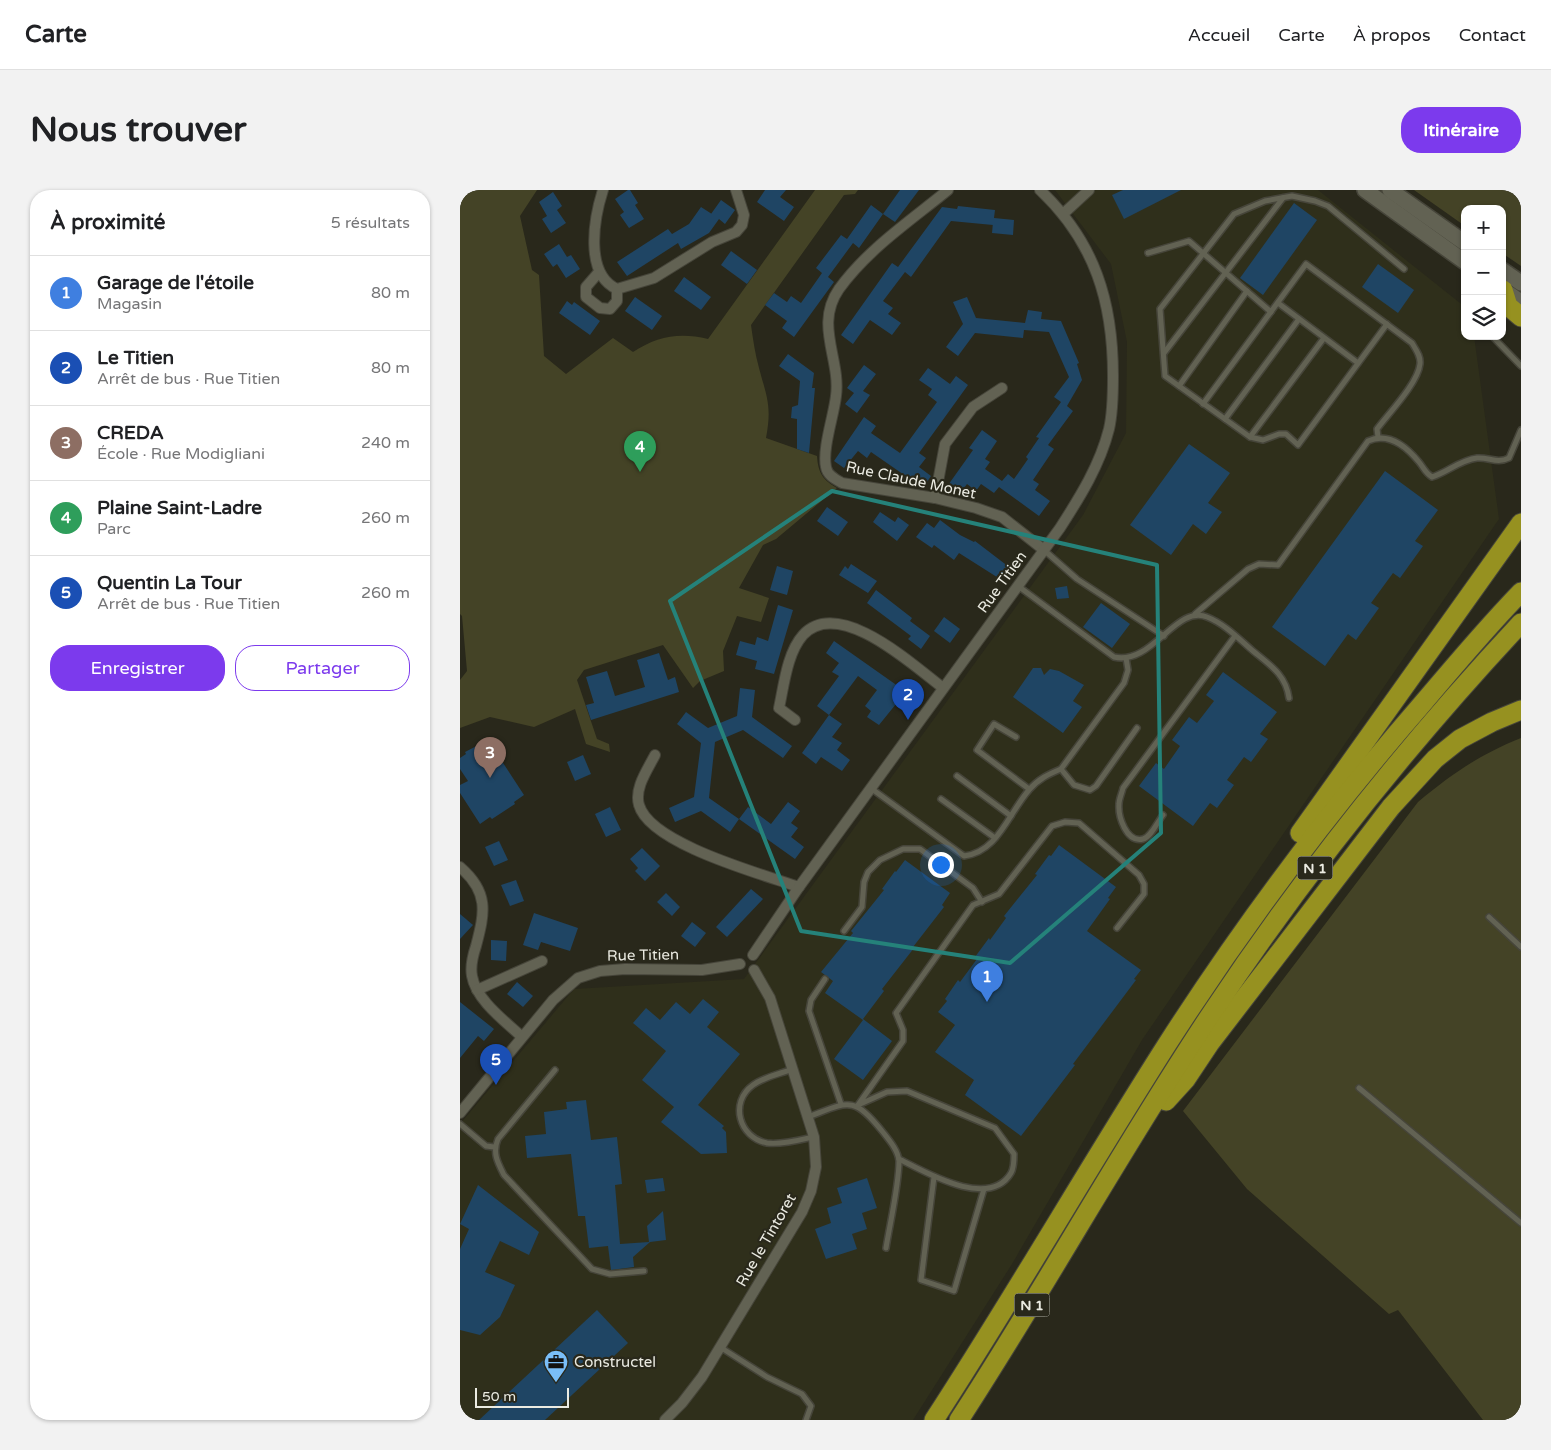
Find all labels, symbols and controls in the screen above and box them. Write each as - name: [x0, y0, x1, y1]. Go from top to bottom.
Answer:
- text: Carte: [25, 20, 87, 49]
- text: Accueil: [1188, 24, 1250, 46]
- text: Carte: [1278, 24, 1325, 46]
- text: À propos: [1353, 24, 1431, 46]
- text: Contact: [1459, 24, 1526, 46]
- button: Itinéraire: [1401, 107, 1521, 153]
- text: Nous trouver: [30, 109, 246, 151]
- map controls: [1461, 205, 1506, 340]
- button: +: [1461, 205, 1506, 250]
- text: À proximité: [50, 210, 165, 235]
- text: 5 résultats: [331, 213, 410, 233]
- button: −: [1461, 250, 1506, 295]
- text: Garage de l'étoile: [97, 272, 254, 294]
- text: 1: [61, 283, 71, 303]
- text: 80 m: [371, 283, 410, 303]
- text: Magasin: [97, 294, 162, 314]
- button: layers: [1461, 295, 1506, 340]
- text: Le Titien: [97, 347, 174, 369]
- text: 2: [61, 358, 71, 378]
- text: 80 m: [371, 358, 410, 378]
- text: Arrêt de bus · Rue Titien: [97, 369, 280, 389]
- text: CREDA: [97, 422, 164, 444]
- pin: 4: [624, 431, 656, 472]
- text: 3: [61, 433, 71, 453]
- text: 240 m: [361, 433, 410, 453]
- text: École · Rue Modigliani: [97, 444, 265, 464]
- street label: Rue Claude Monet: [844, 457, 978, 503]
- text: Plaine Saint-Ladre: [97, 497, 262, 519]
- text: 4: [61, 508, 71, 528]
- text: 260 m: [361, 508, 410, 528]
- text: Parc: [97, 519, 131, 539]
- street label: Rue Titien: [974, 548, 1030, 616]
- text: Quentin La Tour: [97, 572, 242, 594]
- text: 5: [61, 583, 71, 603]
- text: 260 m: [361, 583, 410, 603]
- text: Arrêt de bus · Rue Titien: [97, 594, 280, 614]
- button: Enregistrer: [50, 645, 225, 691]
- button: Partager: [235, 645, 410, 691]
- pin: 2: [892, 679, 924, 720]
- pin: 3: [474, 737, 506, 778]
- your location: [928, 852, 954, 878]
- road number: N 1: [1298, 856, 1332, 880]
- street label: Rue Titien: [607, 945, 679, 965]
- pin: 1: [971, 961, 1003, 1002]
- pin: 5: [480, 1044, 512, 1085]
- street label: Rue le Tintoret: [732, 1190, 800, 1290]
- road number: N 1: [1014, 1294, 1050, 1316]
- office icon: Constructel: [543, 1349, 569, 1383]
- place label: Constructel: [574, 1353, 656, 1371]
- scale bar: [475, 1385, 569, 1408]
- text: 50 m: [482, 1388, 516, 1405]

